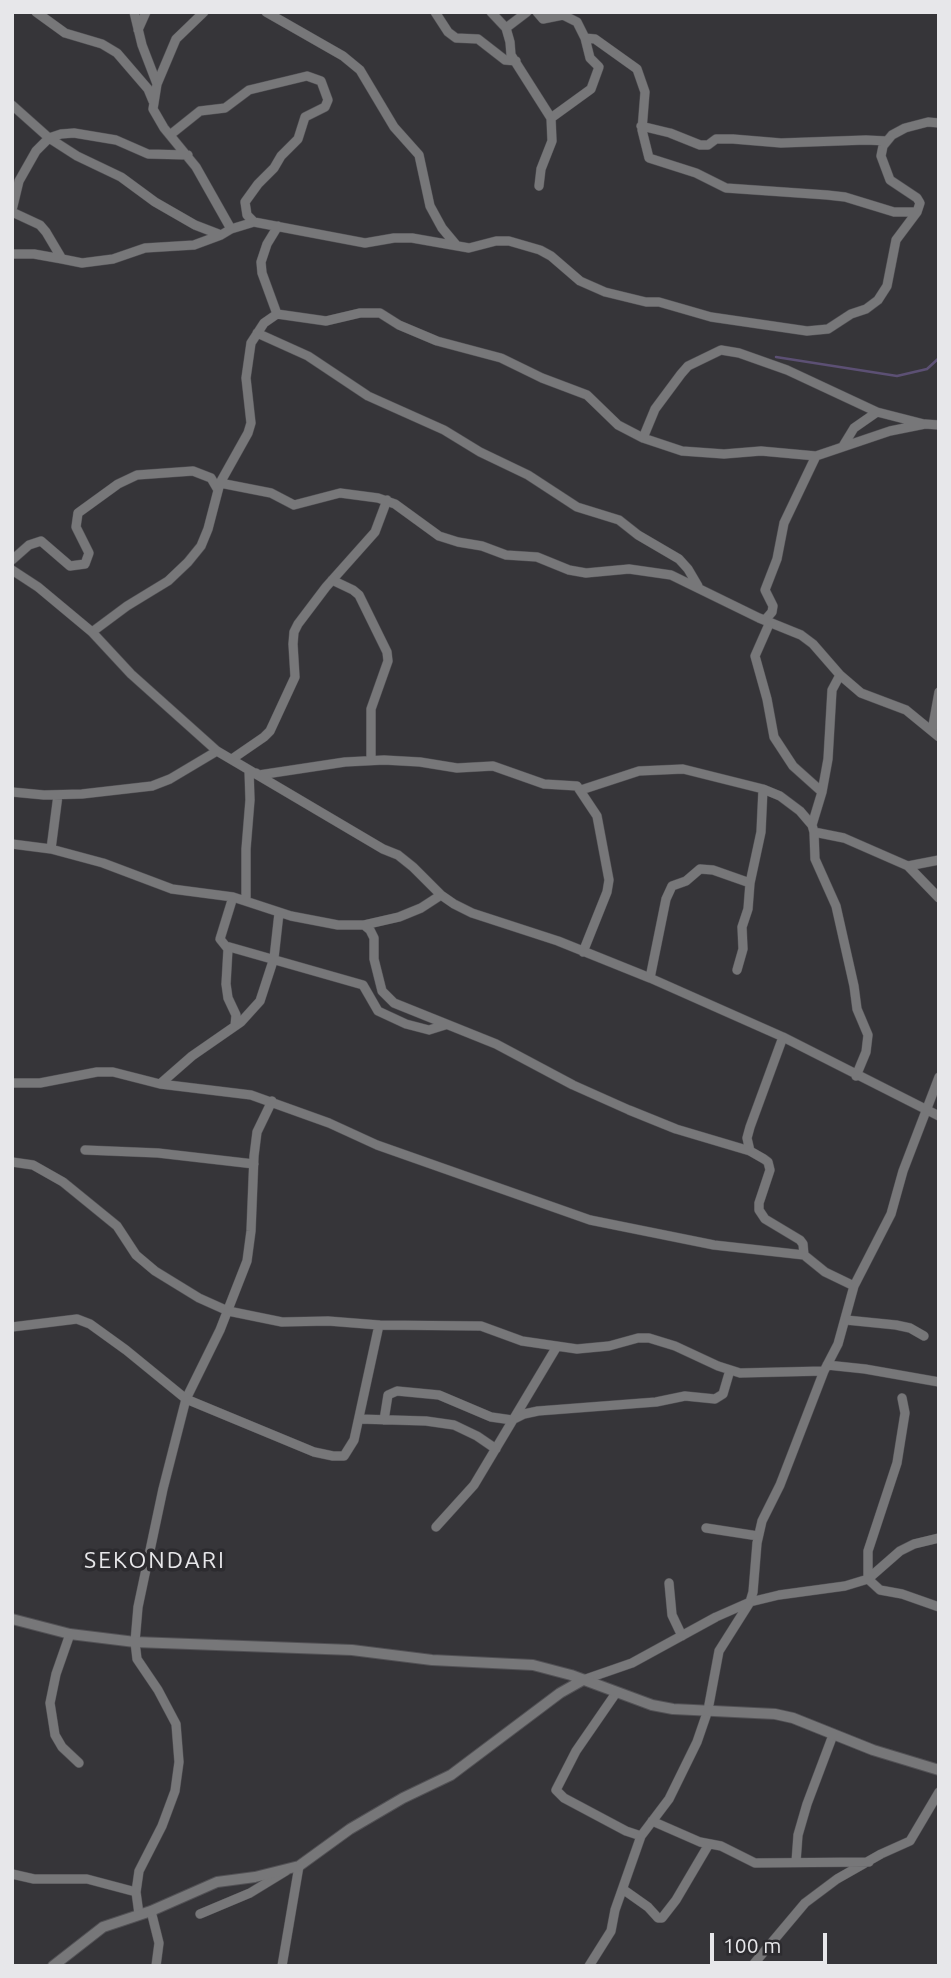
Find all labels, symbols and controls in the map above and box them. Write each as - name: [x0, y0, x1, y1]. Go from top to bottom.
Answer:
- district label: SEKONDARI: [85, 1546, 225, 1574]
- scale bar: [713, 1918, 830, 1962]
- text: 100 m: [723, 1933, 781, 1957]

